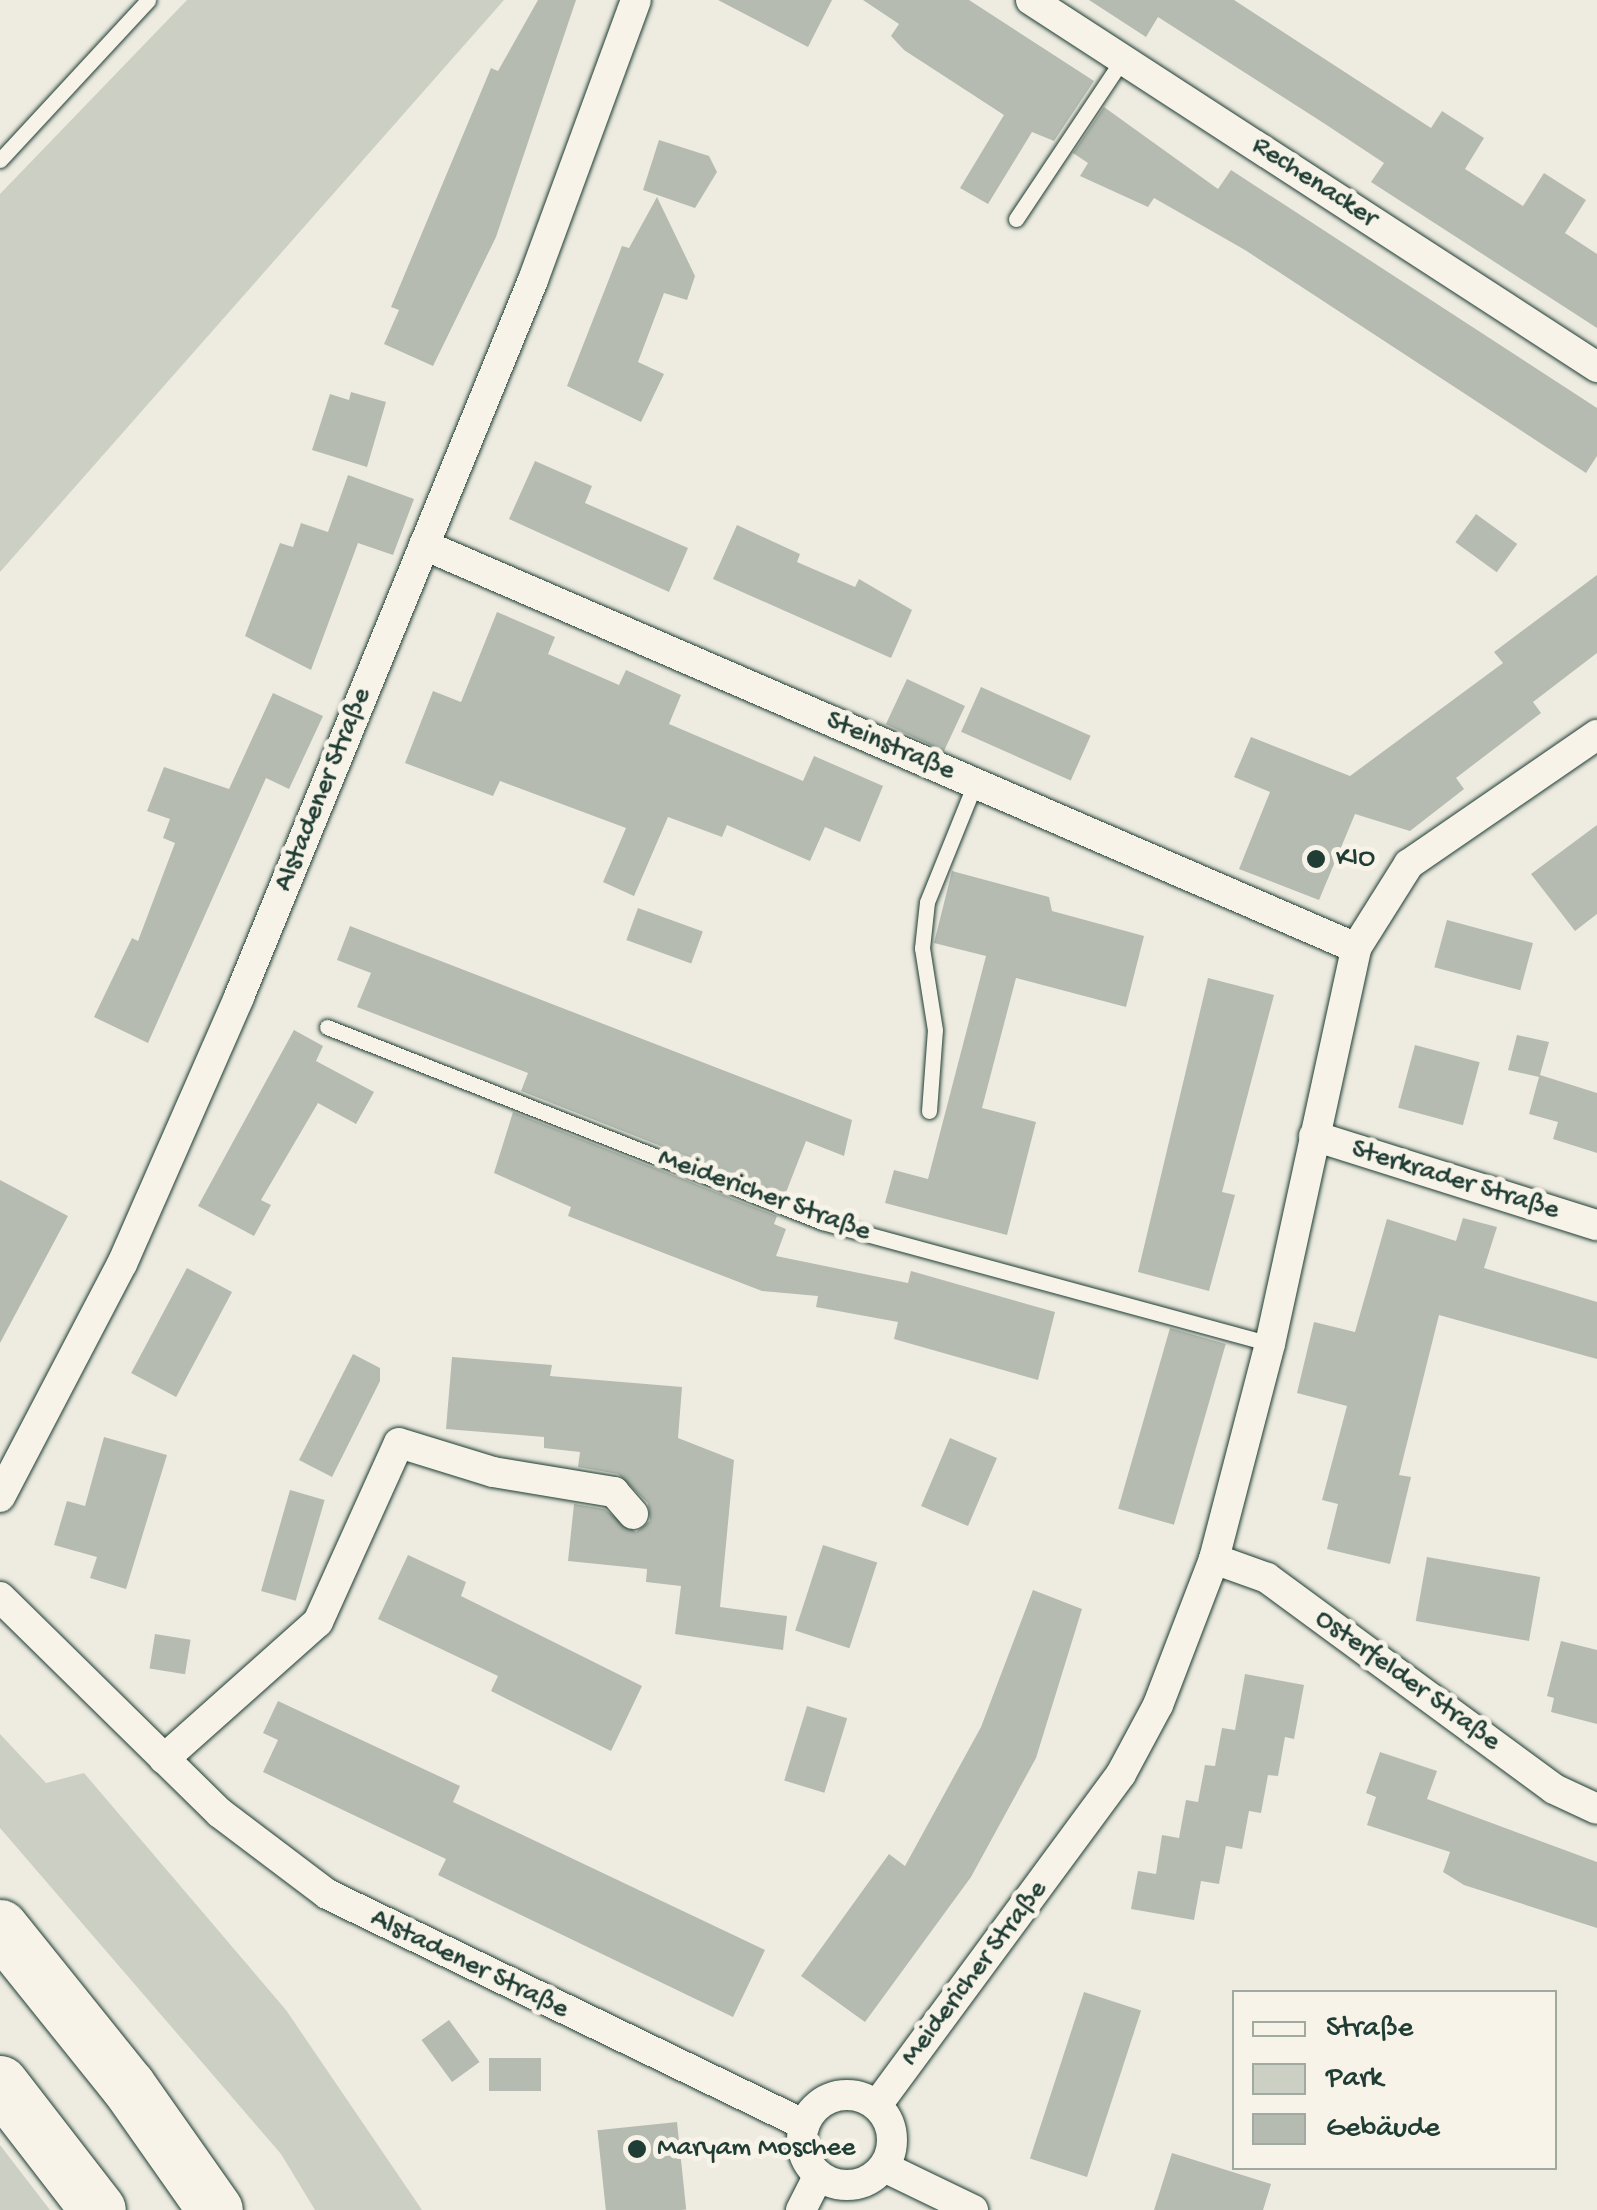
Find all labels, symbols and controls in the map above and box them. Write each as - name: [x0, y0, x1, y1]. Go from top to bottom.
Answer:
- street label: Rechenacker: [1245, 130, 1383, 236]
- street label: Alstadener Straße: [268, 683, 380, 897]
- street label: Steinstraße: [820, 705, 960, 789]
- place label: KIO: [1336, 842, 1375, 876]
- marker: KIO: [1305, 848, 1327, 870]
- street label: Sterkrader Straße: [1347, 1133, 1563, 1229]
- street label: Meidericher Straße: [653, 1142, 875, 1250]
- street label: Osterfelder Straße: [1308, 1602, 1506, 1760]
- street label: Meidericher Straße: [894, 1875, 1056, 2073]
- street label: Alstadener Straße: [364, 1902, 574, 2028]
- legend: [1232, 1990, 1557, 2170]
- text: Straße: [1326, 2012, 1413, 2047]
- text: Park: [1326, 2062, 1383, 2097]
- text: Gebäude: [1326, 2112, 1440, 2147]
- place label: Maryam Moschee: [657, 2132, 855, 2166]
- marker: Maryam Moschee: [626, 2138, 648, 2160]

